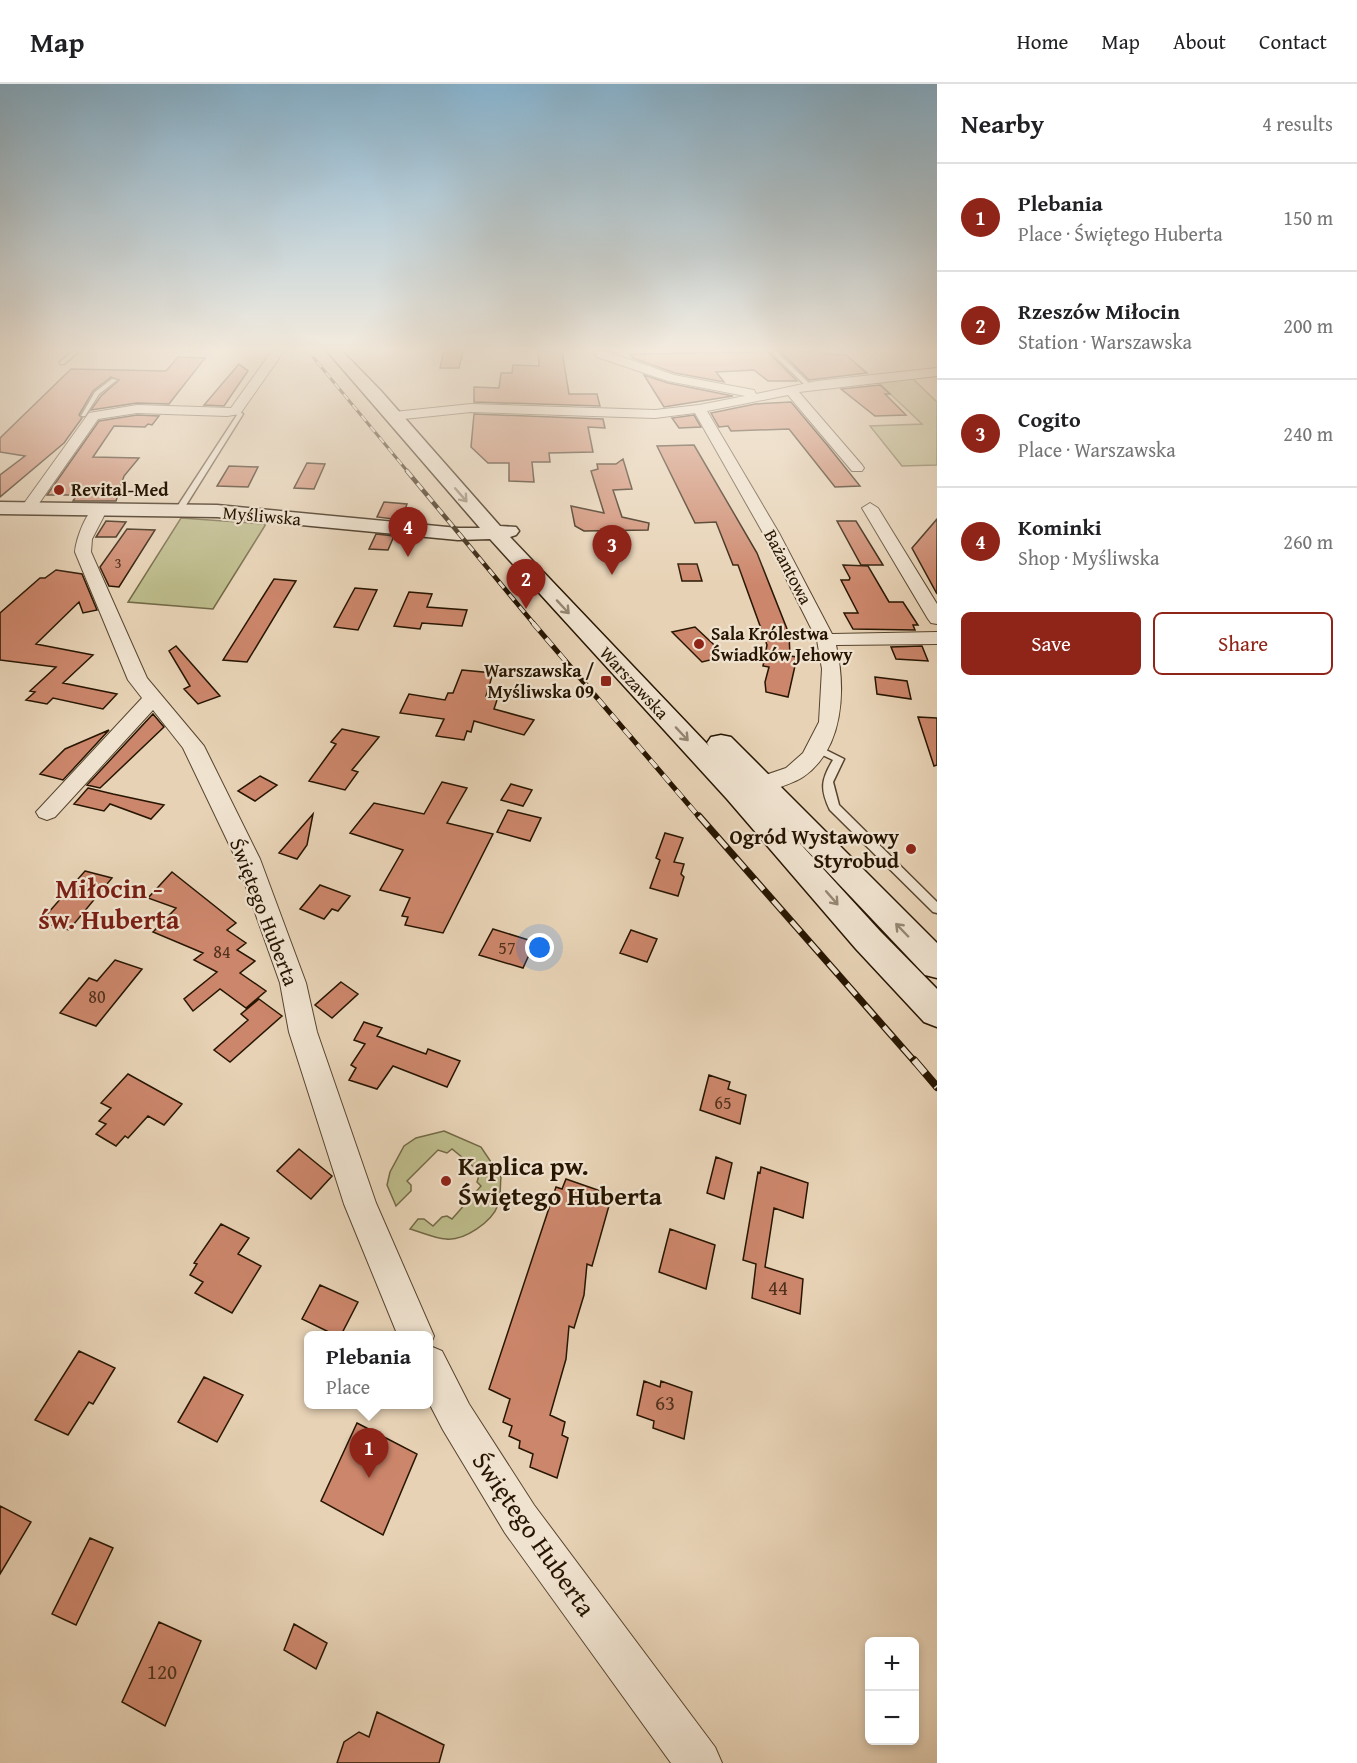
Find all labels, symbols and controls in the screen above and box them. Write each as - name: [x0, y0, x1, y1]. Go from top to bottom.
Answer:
- text: Map: [30, 21, 84, 62]
- text: Home: [1017, 26, 1068, 57]
- text: Map: [1101, 26, 1140, 57]
- text: About: [1173, 26, 1226, 57]
- text: Contact: [1259, 26, 1327, 57]
- text: Nearby: [961, 104, 1044, 143]
- text: 4 results: [1262, 109, 1333, 138]
- text: Plebania: [1018, 187, 1103, 219]
- text: 1: [975, 203, 986, 232]
- text: 150 m: [1283, 203, 1333, 232]
- text: Place · Świętego Huberta: [1018, 219, 1223, 248]
- text: Rzeszów Miłocin: [1018, 295, 1180, 327]
- text: 2: [975, 311, 986, 340]
- text: 200 m: [1283, 311, 1333, 340]
- text: Station · Warszawska: [1018, 327, 1192, 356]
- text: Cogito: [1018, 403, 1081, 435]
- text: 3: [975, 419, 986, 448]
- text: 240 m: [1283, 419, 1333, 448]
- text: Place · Warszawska: [1018, 435, 1176, 464]
- place label: Revital-Med: [71, 476, 169, 503]
- marker: Revital-Med: [52, 483, 66, 497]
- one-way arrow: [454, 487, 468, 502]
- street label: Myśliwska: [222, 499, 303, 532]
- pin: 4: [388, 508, 428, 557]
- text: Kominki: [1018, 511, 1102, 543]
- street label: Bażantowa: [757, 524, 820, 610]
- pin: 3: [592, 526, 632, 575]
- text: 4: [975, 527, 986, 556]
- text: 260 m: [1283, 527, 1333, 556]
- text: Shop · Myśliwska: [1018, 543, 1159, 572]
- house number: 3: [114, 552, 122, 573]
- pin: 2: [506, 560, 546, 609]
- one-way arrow: [556, 599, 570, 614]
- button: Save: [961, 612, 1141, 675]
- button: Share: [1153, 612, 1333, 675]
- place label: Sala Królestwa Świadków Jehowy: [711, 620, 853, 668]
- marker: Sala Królestwa Świadków Jehowy: [692, 637, 706, 651]
- street label: Warszawska: [593, 640, 676, 726]
- place label: Warszawska / Myśliwska 09: [484, 657, 594, 705]
- marker: Warszawska / Myśliwska 09: [599, 674, 613, 688]
- one-way arrow: [675, 726, 689, 741]
- place label: Ogród Wystawowy Styrobud: [730, 821, 899, 876]
- street label: Świętego Huberta: [222, 833, 307, 990]
- marker: Ogród Wystawowy Styrobud: [904, 842, 918, 856]
- district label: Miłocin - św. Huberta: [38, 868, 180, 939]
- one-way arrow: [825, 890, 838, 906]
- one-way arrow: [895, 922, 909, 937]
- your location: [525, 933, 554, 962]
- house number: 57: [498, 934, 516, 961]
- house number: 84: [213, 938, 231, 965]
- house number: 80: [88, 983, 106, 1010]
- house number: 65: [714, 1089, 732, 1116]
- place label: Kaplica pw. Świętego Huberta: [458, 1146, 663, 1215]
- marker: Kaplica pw. Świętego Huberta: [439, 1174, 453, 1188]
- house number: 44: [768, 1272, 788, 1303]
- popup: [304, 1331, 433, 1409]
- text: Plebania: [326, 1340, 411, 1372]
- text: Place: [326, 1372, 370, 1401]
- house number: 63: [655, 1387, 675, 1418]
- pin: 1: [350, 1428, 388, 1478]
- street label: Świętego Huberta: [463, 1443, 606, 1625]
- map controls: [865, 1637, 919, 1745]
- button: +: [865, 1637, 919, 1691]
- house number: 120: [147, 1656, 177, 1687]
- button: −: [865, 1691, 919, 1745]

